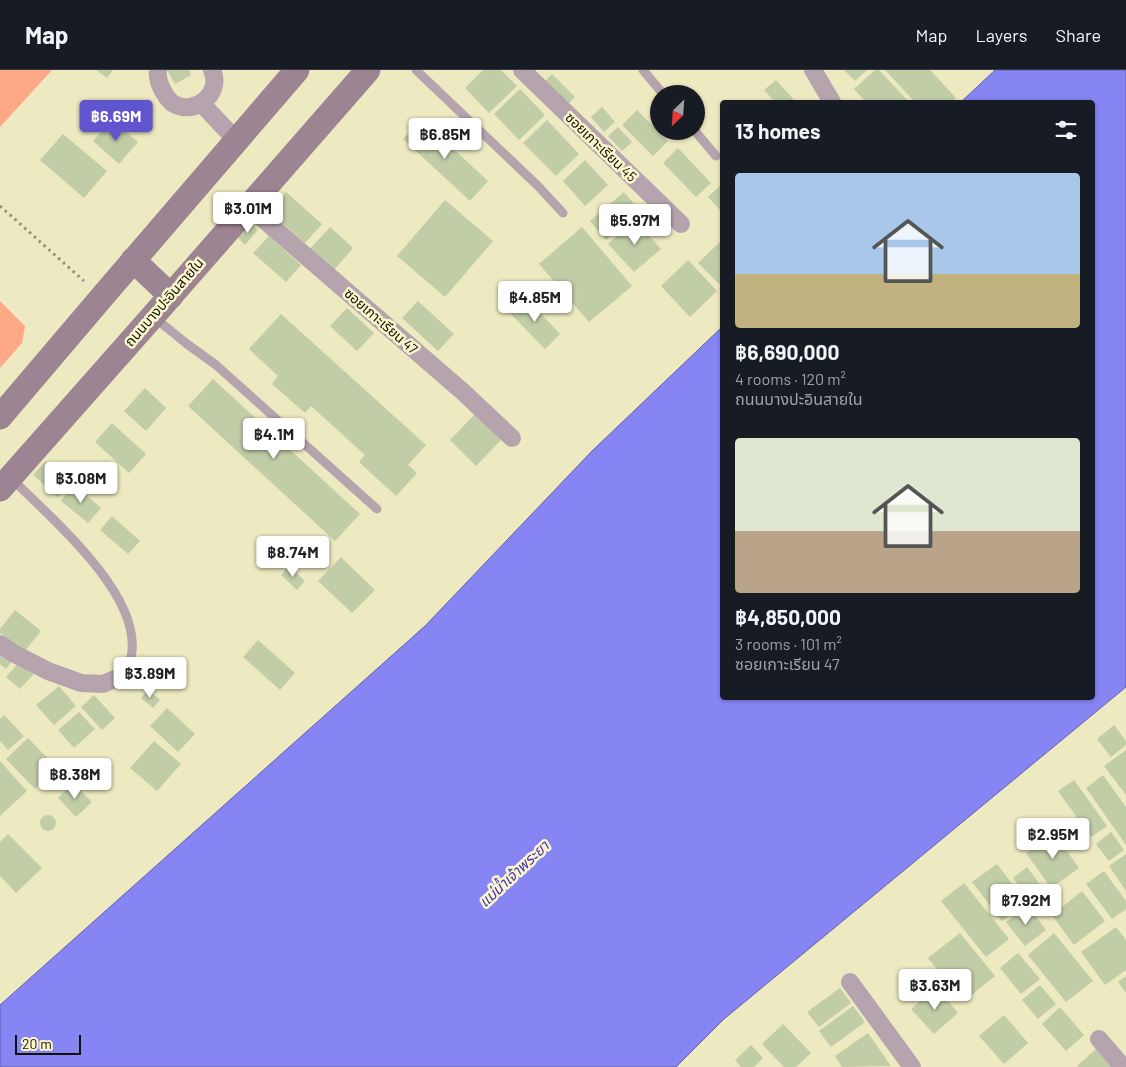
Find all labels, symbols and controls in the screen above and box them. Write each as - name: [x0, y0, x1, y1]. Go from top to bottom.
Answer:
- text: Map: [25, 20, 68, 49]
- text: Map: [915, 24, 947, 46]
- text: Layers: [975, 24, 1028, 46]
- text: Share: [1056, 24, 1101, 46]
- north arrow: [650, 85, 705, 140]
- map controls: [650, 85, 705, 140]
- pin: ฿6.69M: [75, 100, 157, 142]
- text: ฿6.69M: [91, 106, 141, 125]
- street label: ซอยเกาะเรียน 45: [562, 108, 641, 185]
- icon: filters: [1052, 116, 1080, 144]
- pin: ฿6.85M: [404, 118, 486, 160]
- text: 13 homes: [735, 118, 820, 143]
- text: ฿6.85M: [420, 124, 470, 143]
- pin: ฿3.01M: [207, 191, 289, 234]
- text: ฿3.01M: [224, 198, 272, 217]
- pin: ฿5.97M: [594, 204, 676, 246]
- icon: home: [863, 206, 953, 296]
- text: ฿5.97M: [610, 210, 660, 229]
- street label: ถนนบางปะอินสายใน: [121, 254, 207, 349]
- pin: ฿4.85M: [494, 280, 576, 323]
- street label: ซอยเกาะเรียน 47: [341, 284, 422, 357]
- text: ฿4.85M: [509, 287, 561, 306]
- text: ฿6,690,000: [735, 339, 839, 364]
- text: 4 rooms · 120 m²: [735, 369, 846, 388]
- text: ถนนบางปะอินสายใน: [735, 389, 863, 408]
- pin: ฿4.1M: [239, 418, 309, 460]
- text: ฿4.1M: [254, 424, 294, 443]
- pin: ฿3.08M: [40, 462, 122, 504]
- text: ฿3.08M: [55, 468, 107, 487]
- icon: home: [863, 471, 953, 561]
- pin: ฿8.74M: [252, 536, 334, 578]
- text: ฿8.74M: [267, 542, 319, 561]
- text: ฿4,850,000: [735, 604, 841, 629]
- text: 3 rooms · 101 m²: [735, 634, 842, 653]
- text: ซอยเกาะเรียน 47: [735, 654, 840, 673]
- pin: ฿3.89M: [109, 656, 191, 699]
- text: ฿3.89M: [125, 663, 175, 682]
- pin: ฿8.38M: [34, 758, 116, 800]
- text: ฿8.38M: [49, 764, 101, 783]
- pin: ฿2.95M: [1012, 818, 1094, 860]
- text: ฿2.95M: [1027, 824, 1079, 843]
- water label: แม่น้ำเจ้าพระยา: [474, 835, 553, 910]
- pin: ฿7.92M: [985, 884, 1067, 926]
- text: ฿7.92M: [1001, 890, 1051, 909]
- pin: ฿3.63M: [894, 968, 976, 1011]
- text: ฿3.63M: [910, 975, 960, 994]
- scale bar: [15, 1032, 81, 1055]
- text: 20 m: [22, 1035, 52, 1052]

